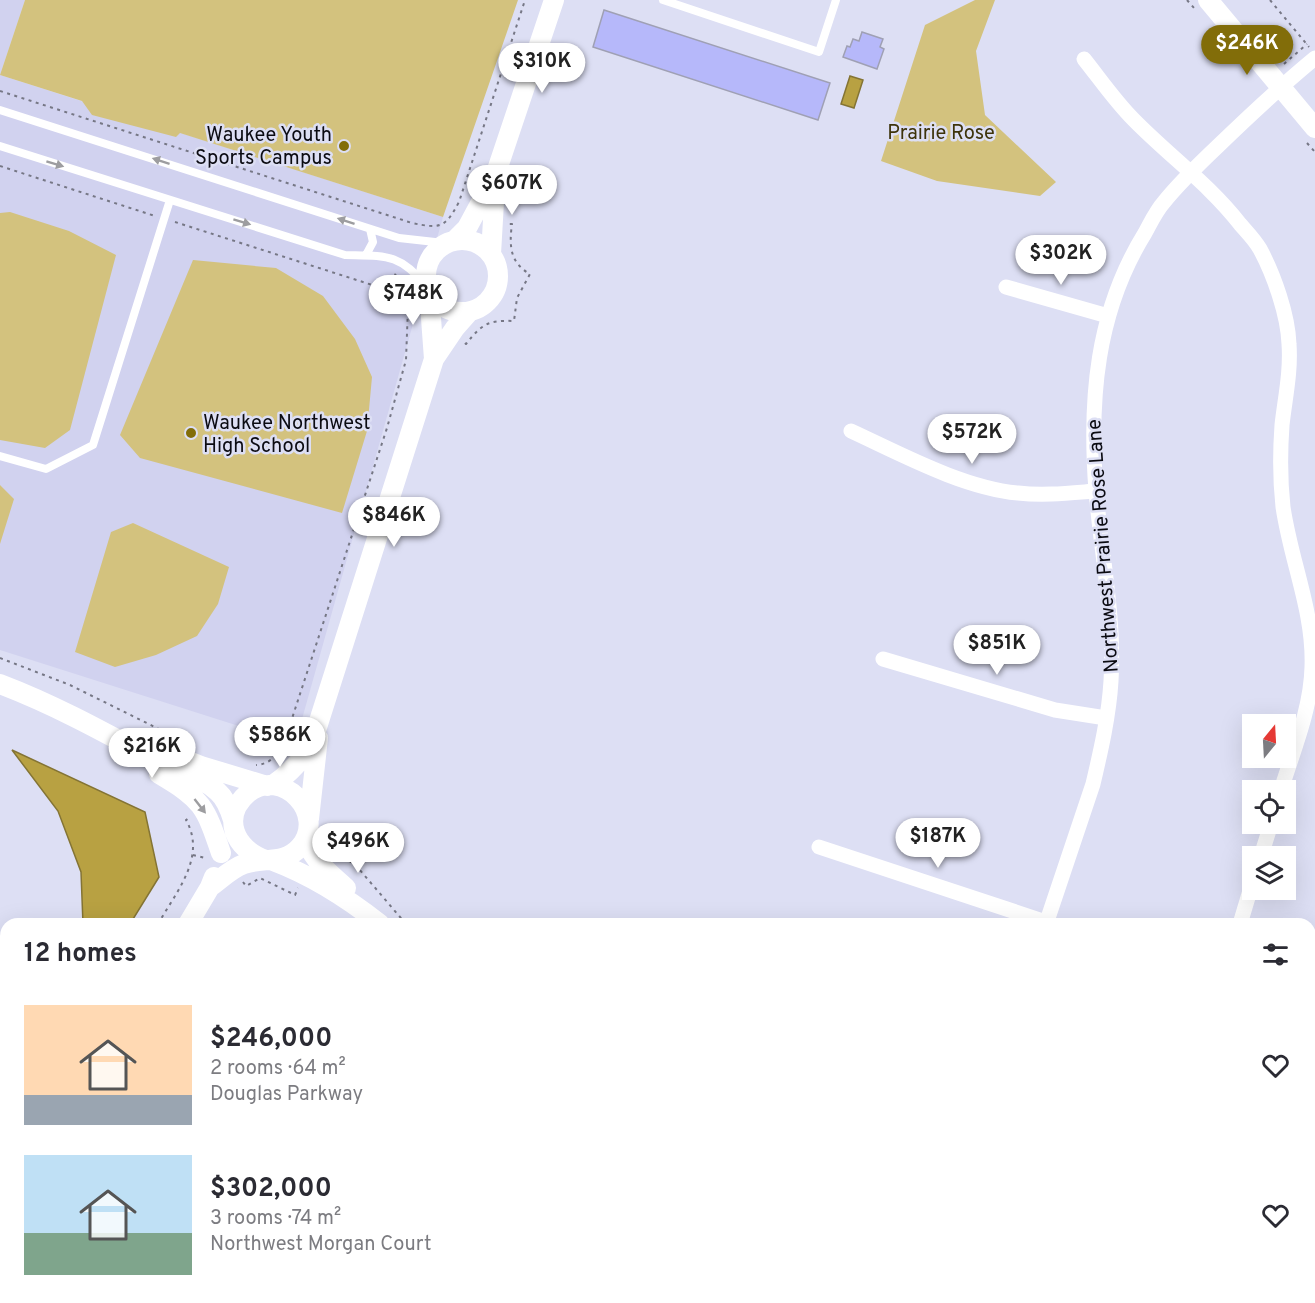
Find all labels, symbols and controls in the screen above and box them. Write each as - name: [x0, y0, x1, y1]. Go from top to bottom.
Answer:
- pin: $246K: [1205, 25, 1289, 76]
- text: $246K: [1215, 31, 1279, 57]
- pin: $310K: [500, 43, 584, 94]
- text: $310K: [512, 49, 572, 75]
- park label: Prairie Rose: [887, 121, 995, 147]
- place label: Waukee Youth Sports Campus: [195, 123, 332, 172]
- marker: Waukee Youth Sports Campus: [337, 139, 351, 153]
- one-way arrow: [152, 156, 170, 166]
- one-way arrow: [46, 160, 64, 169]
- pin: $607K: [470, 165, 554, 216]
- text: $607K: [481, 171, 543, 197]
- one-way arrow: [337, 216, 355, 226]
- one-way arrow: [233, 218, 251, 227]
- pin: $302K: [1019, 235, 1103, 286]
- text: $302K: [1029, 241, 1093, 267]
- pin: $748K: [371, 275, 455, 326]
- text: $748K: [383, 281, 443, 307]
- place label: Waukee Northwest High School: [203, 411, 371, 460]
- pin: $572K: [930, 414, 1014, 465]
- street label: Northwest Prairie Rose Lane: [1082, 418, 1126, 674]
- text: $572K: [941, 420, 1003, 446]
- marker: Waukee Northwest High School: [184, 426, 198, 440]
- pin: $846K: [352, 497, 436, 548]
- text: $846K: [362, 503, 426, 529]
- pin: $851K: [955, 625, 1039, 676]
- text: $851K: [968, 631, 1027, 657]
- north arrow: [1242, 714, 1296, 768]
- map controls: [1242, 714, 1296, 900]
- pin: $586K: [238, 717, 322, 768]
- text: $586K: [248, 723, 312, 749]
- pin: $216K: [110, 728, 194, 779]
- text: $216K: [123, 734, 181, 760]
- button: locate: [1242, 780, 1296, 834]
- one-way arrow: [194, 798, 206, 813]
- pin: $187K: [896, 818, 980, 869]
- pin: $496K: [316, 823, 400, 874]
- text: $187K: [909, 824, 967, 850]
- text: $496K: [326, 829, 390, 855]
- button: layers: [1242, 846, 1296, 900]
- text: 12 homes: [24, 938, 137, 971]
- icon: filters: [1259, 938, 1292, 971]
- text: $246,000: [210, 1023, 332, 1056]
- icon: home: [72, 1029, 144, 1101]
- icon: heart: [1259, 1049, 1292, 1082]
- text: 2 rooms · 64 m²: [210, 1056, 346, 1082]
- text: Douglas Parkway: [210, 1082, 363, 1108]
- text: $302,000: [210, 1173, 332, 1206]
- icon: home: [72, 1179, 144, 1251]
- icon: heart: [1259, 1199, 1292, 1232]
- text: 3 rooms · 74 m²: [210, 1206, 341, 1232]
- text: Northwest Morgan Court: [210, 1232, 432, 1258]

